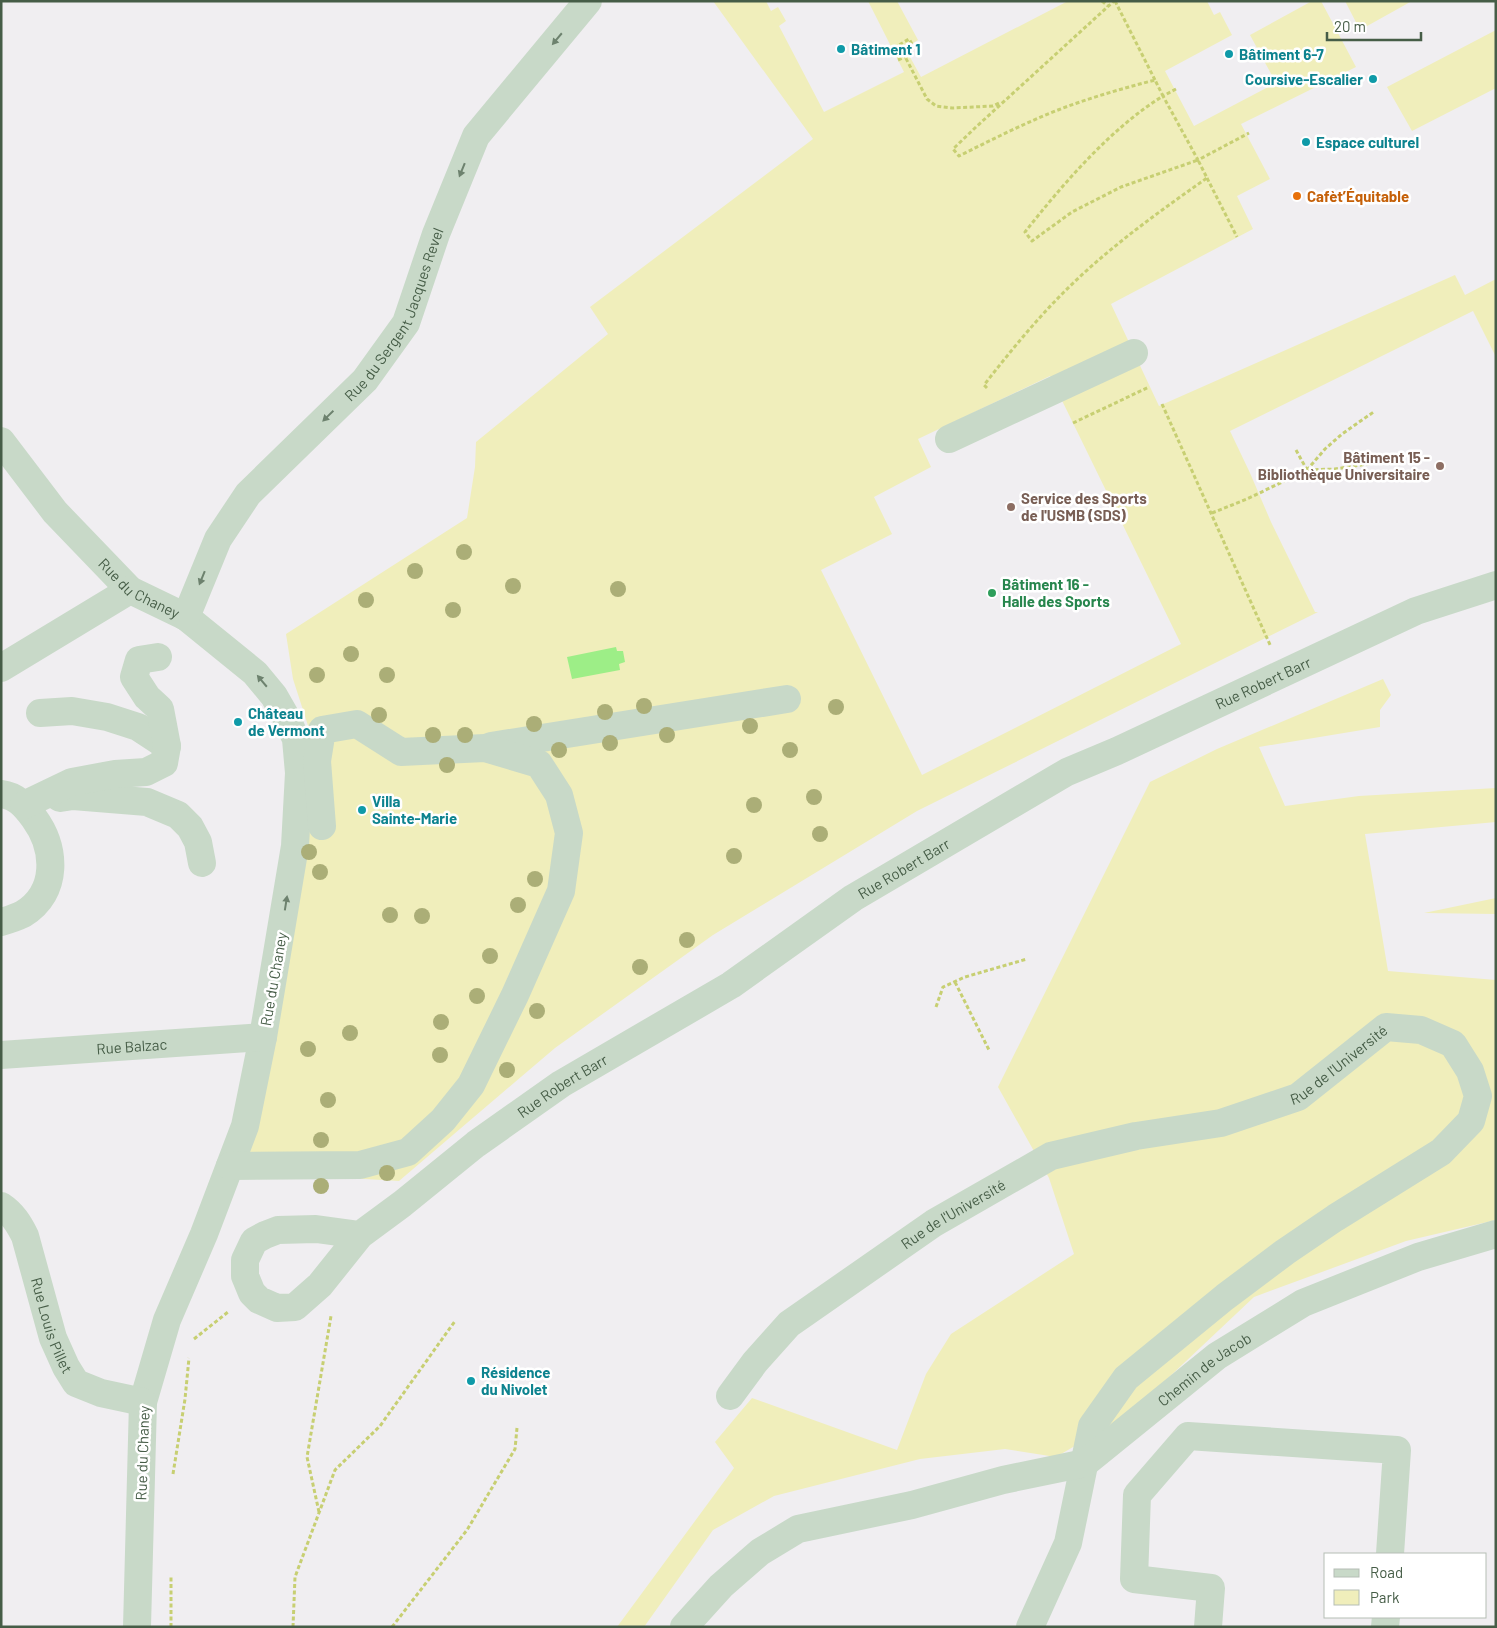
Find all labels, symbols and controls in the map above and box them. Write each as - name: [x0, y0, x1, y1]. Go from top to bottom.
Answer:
- scale bar: [1327, 10, 1421, 42]
- text: 20 m: [1334, 17, 1366, 35]
- one-way arrow: [551, 32, 562, 45]
- place label: Bâtiment 1: [851, 40, 921, 58]
- marker: Bâtiment 1: [835, 43, 847, 55]
- place label: Bâtiment 6-7: [1239, 45, 1324, 63]
- marker: Bâtiment 6-7: [1223, 48, 1235, 60]
- place label: Coursive-Escalier: [1245, 70, 1363, 88]
- marker: Coursive-Escalier: [1367, 73, 1379, 85]
- place label: Espace culturel: [1316, 133, 1419, 151]
- marker: Espace culturel: [1300, 136, 1312, 148]
- one-way arrow: [458, 163, 466, 177]
- place label: Cafèt’Équitable: [1307, 187, 1409, 205]
- marker: Cafèt’Équitable: [1291, 190, 1303, 202]
- street label: Rue du Sergent Jacques Revel: [340, 225, 447, 404]
- one-way arrow: [322, 410, 334, 422]
- place label: Bâtiment 15 - Bibliothèque Universitaire: [1258, 448, 1430, 483]
- marker: Bâtiment 15 - Bibliothèque Universitaire: [1434, 460, 1446, 472]
- place label: Service des Sports de l'USMB (SDS): [1021, 489, 1147, 524]
- marker: Service des Sports de l'USMB (SDS): [1005, 501, 1017, 513]
- street label: Rue du Chaney: [95, 554, 183, 622]
- one-way arrow: [198, 571, 206, 585]
- place label: Bâtiment 16 - Halle des Sports: [1002, 575, 1110, 610]
- marker: Bâtiment 16 - Halle des Sports: [986, 587, 998, 599]
- street label: Rue Robert Barr: [1212, 652, 1314, 713]
- one-way arrow: [256, 675, 267, 688]
- place label: Château de Vermont: [248, 704, 325, 739]
- marker: Château de Vermont: [232, 716, 244, 728]
- place label: Villa Sainte-Marie: [372, 792, 457, 827]
- marker: Villa Sainte-Marie: [356, 804, 368, 816]
- street label: Rue Robert Barr: [854, 834, 953, 902]
- one-way arrow: [282, 895, 290, 911]
- street label: Rue du Chaney: [256, 931, 290, 1027]
- street label: Rue de l'Université: [1288, 1021, 1391, 1108]
- street label: Rue Balzac: [96, 1035, 168, 1057]
- street label: Rue Robert Barr: [514, 1050, 611, 1121]
- street label: Rue de l'Université: [897, 1175, 1008, 1252]
- street label: Rue Louis Pillet: [28, 1275, 77, 1377]
- street label: Chemin de Jacob: [1154, 1328, 1254, 1410]
- place label: Résidence du Nivolet: [481, 1363, 551, 1398]
- marker: Résidence du Nivolet: [465, 1375, 477, 1387]
- street label: Rue du Chaney: [131, 1405, 153, 1501]
- legend: [1324, 1553, 1487, 1618]
- text: Road: [1370, 1563, 1403, 1581]
- text: Park: [1370, 1588, 1400, 1606]

